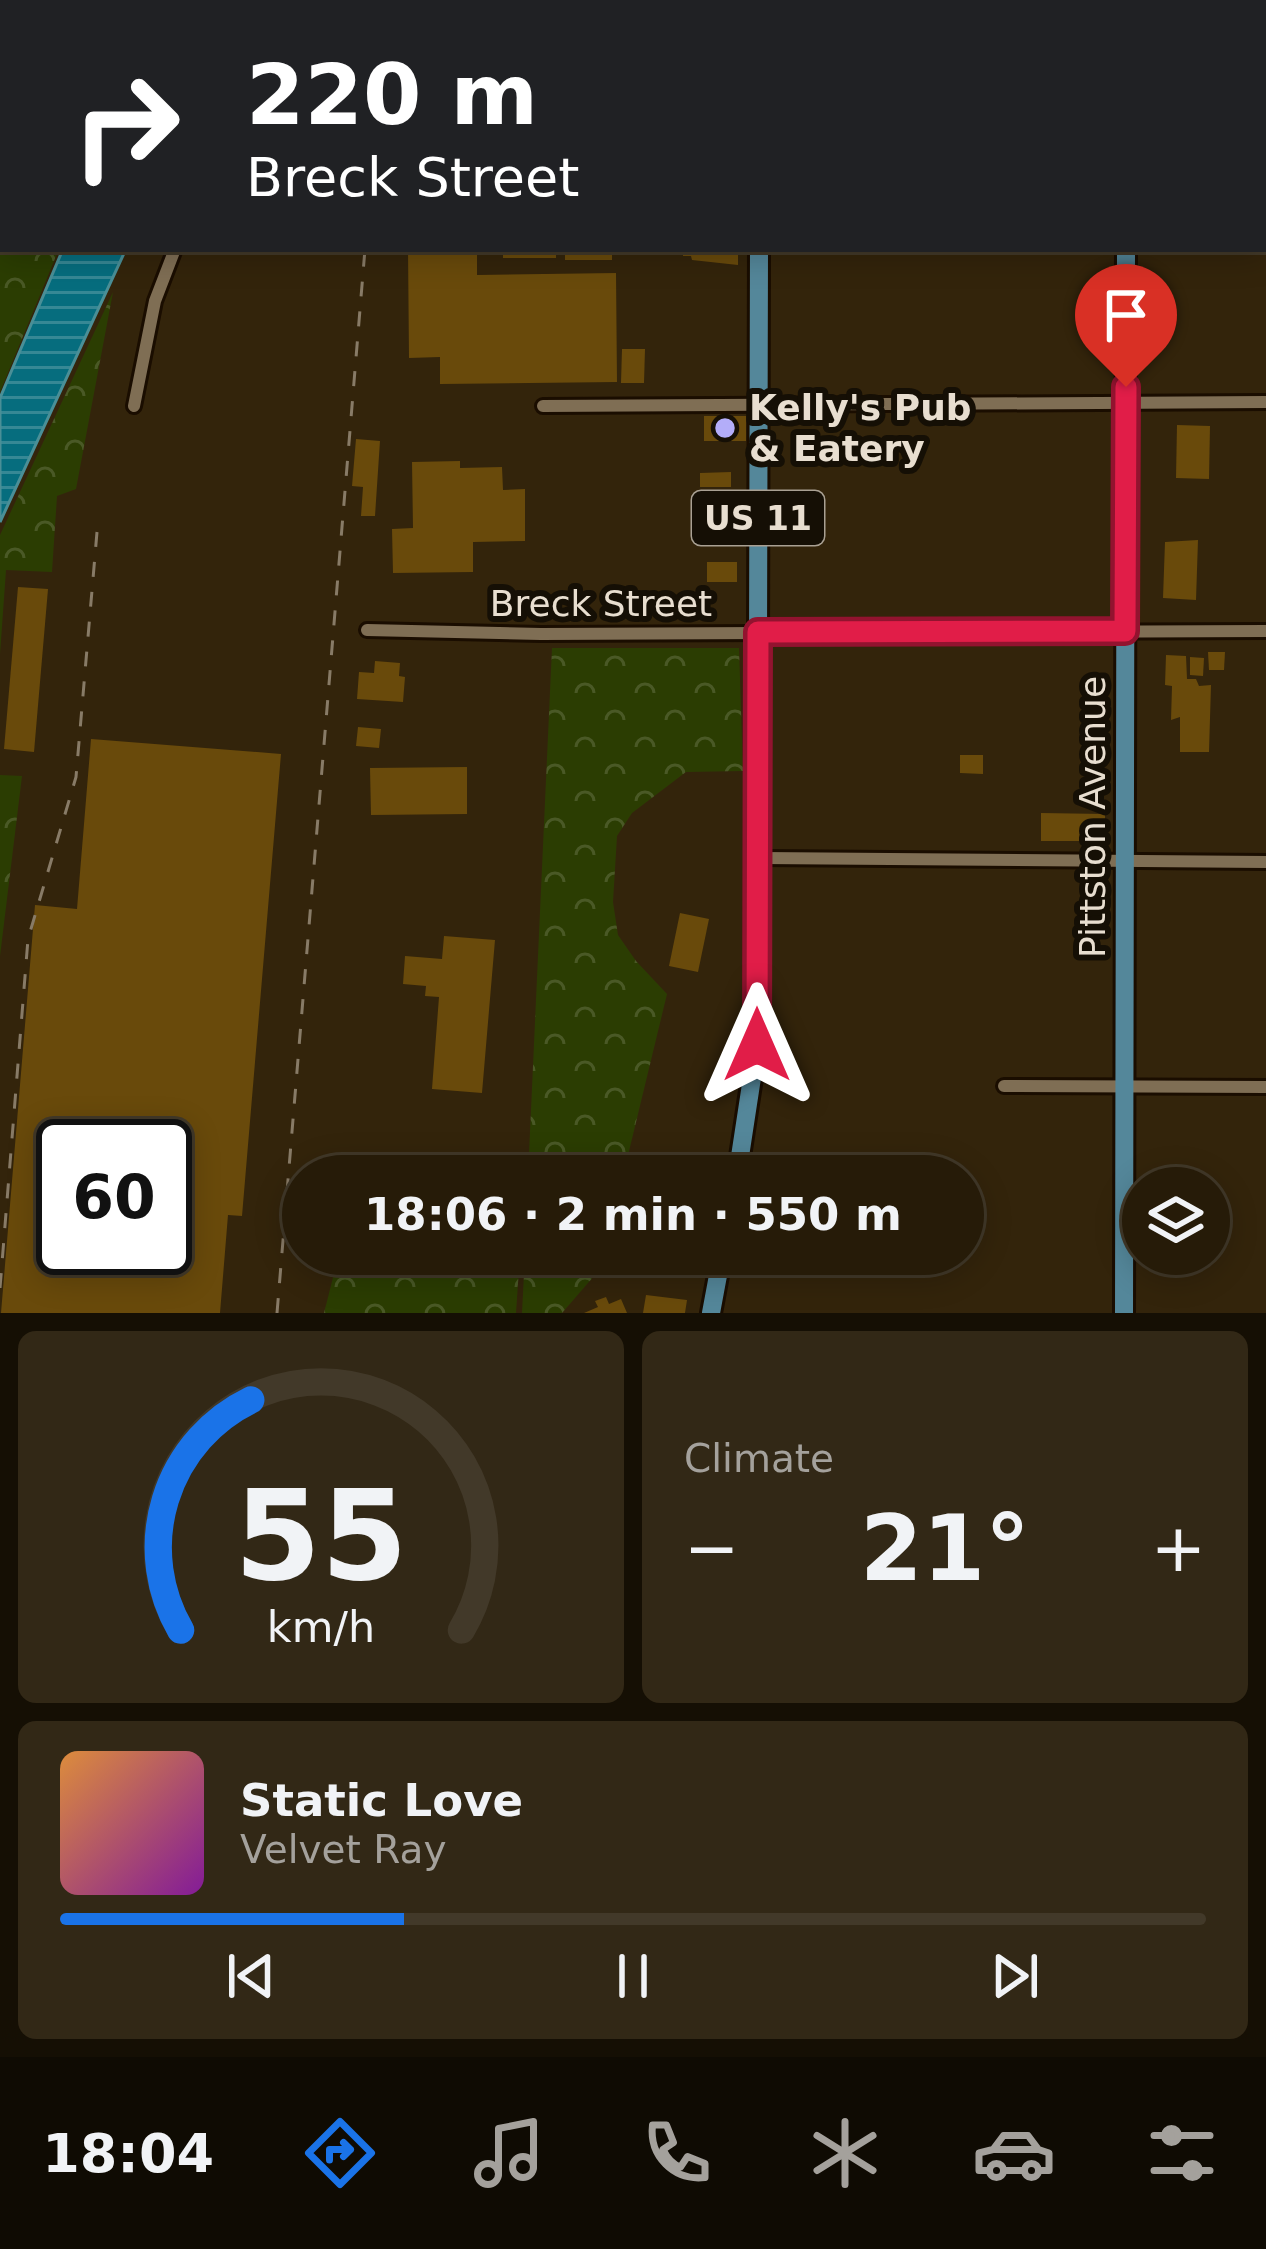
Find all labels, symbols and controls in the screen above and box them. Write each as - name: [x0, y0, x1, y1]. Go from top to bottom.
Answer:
- text: 220 m: [246, 46, 538, 144]
- icon: right: [48, 48, 204, 204]
- text: Breck Street: [246, 146, 580, 209]
- pin: [1075, 264, 1177, 387]
- icon: arrive: [1093, 282, 1159, 348]
- place label: Kelly's Pub & Eatery: [749, 387, 972, 469]
- marker: Kelly's Pub & Eatery: [712, 415, 738, 441]
- road number: US 11: [692, 491, 824, 545]
- street label: Breck Street: [490, 583, 712, 624]
- street label: Pittston Avenue: [1072, 676, 1113, 958]
- position arrow: [694, 982, 820, 1108]
- speed limit sign: 60: [36, 1119, 192, 1275]
- map controls: [1122, 1167, 1230, 1275]
- button: layers: [1122, 1167, 1230, 1275]
- text: 18:06 · 2 min · 550 m: [364, 1188, 902, 1241]
- text: Climate: [684, 1436, 834, 1481]
- text: 55: [234, 1463, 408, 1608]
- text: 21°: [860, 1496, 1030, 1601]
- text: −: [684, 1510, 739, 1587]
- text: +: [1151, 1510, 1206, 1587]
- text: km/h: [267, 1602, 375, 1652]
- text: Static Love: [240, 1774, 523, 1827]
- text: Velvet Ray: [240, 1827, 446, 1872]
- icon: previous: [218, 1943, 284, 2009]
- icon: pause: [600, 1943, 666, 2009]
- icon: next: [982, 1943, 1048, 2009]
- icon: directions: [298, 2111, 382, 2195]
- icon: music: [467, 2111, 551, 2195]
- icon: phone: [635, 2111, 719, 2195]
- icon: climate: [803, 2111, 887, 2195]
- icon: car: [972, 2111, 1056, 2195]
- icon: filters: [1140, 2111, 1224, 2195]
- text: 18:04: [42, 2122, 214, 2185]

